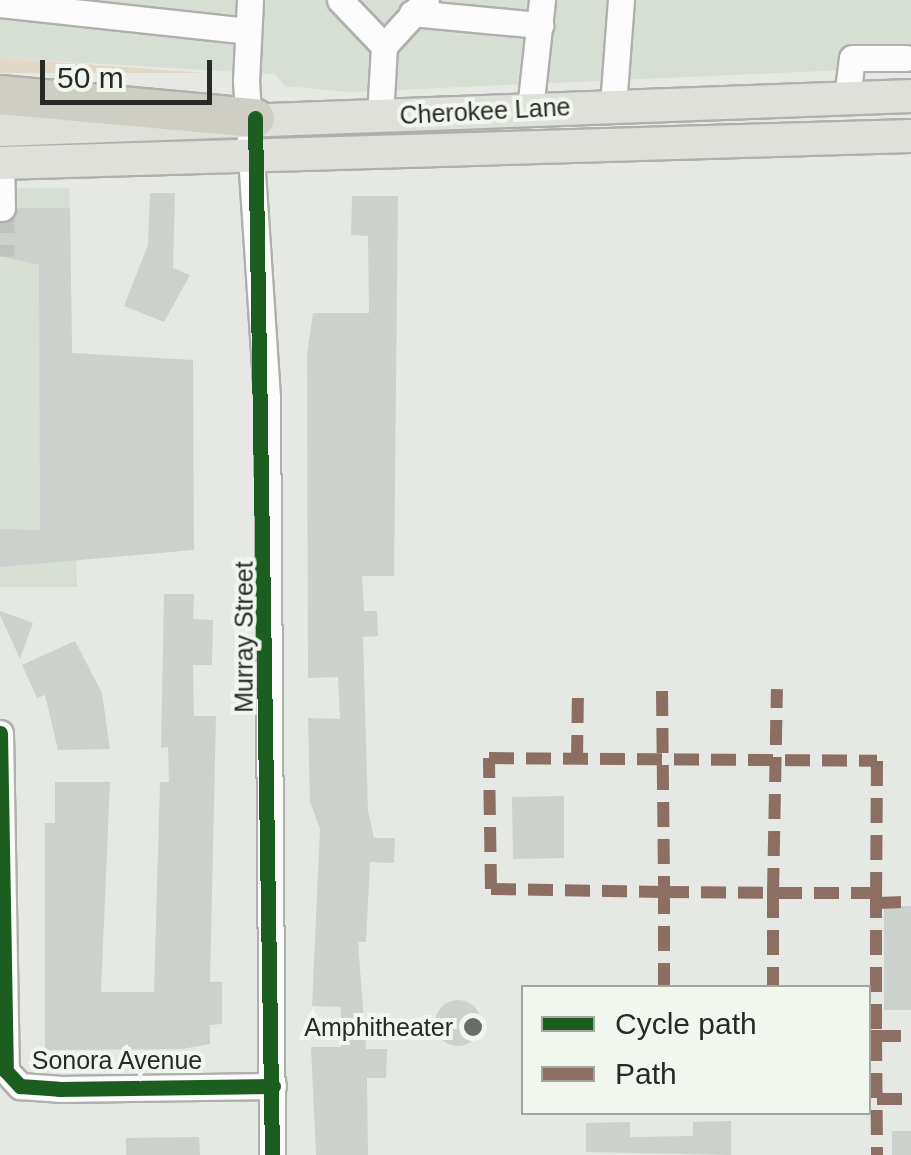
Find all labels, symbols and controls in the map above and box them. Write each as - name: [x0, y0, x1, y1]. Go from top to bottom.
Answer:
- scale bar: [45, 40, 218, 102]
- text: 50 m: [57, 61, 124, 94]
- street label: Cherokee Lane: [399, 92, 571, 130]
- street label: Murray Street: [229, 561, 259, 713]
- legend: [521, 985, 871, 1115]
- text: Cycle path: [615, 1007, 757, 1040]
- place label: Amphitheater: [304, 1012, 453, 1042]
- marker: Amphitheater: [462, 1016, 484, 1038]
- street label: Sonora Avenue: [31, 1045, 203, 1075]
- text: Path: [615, 1057, 677, 1090]

